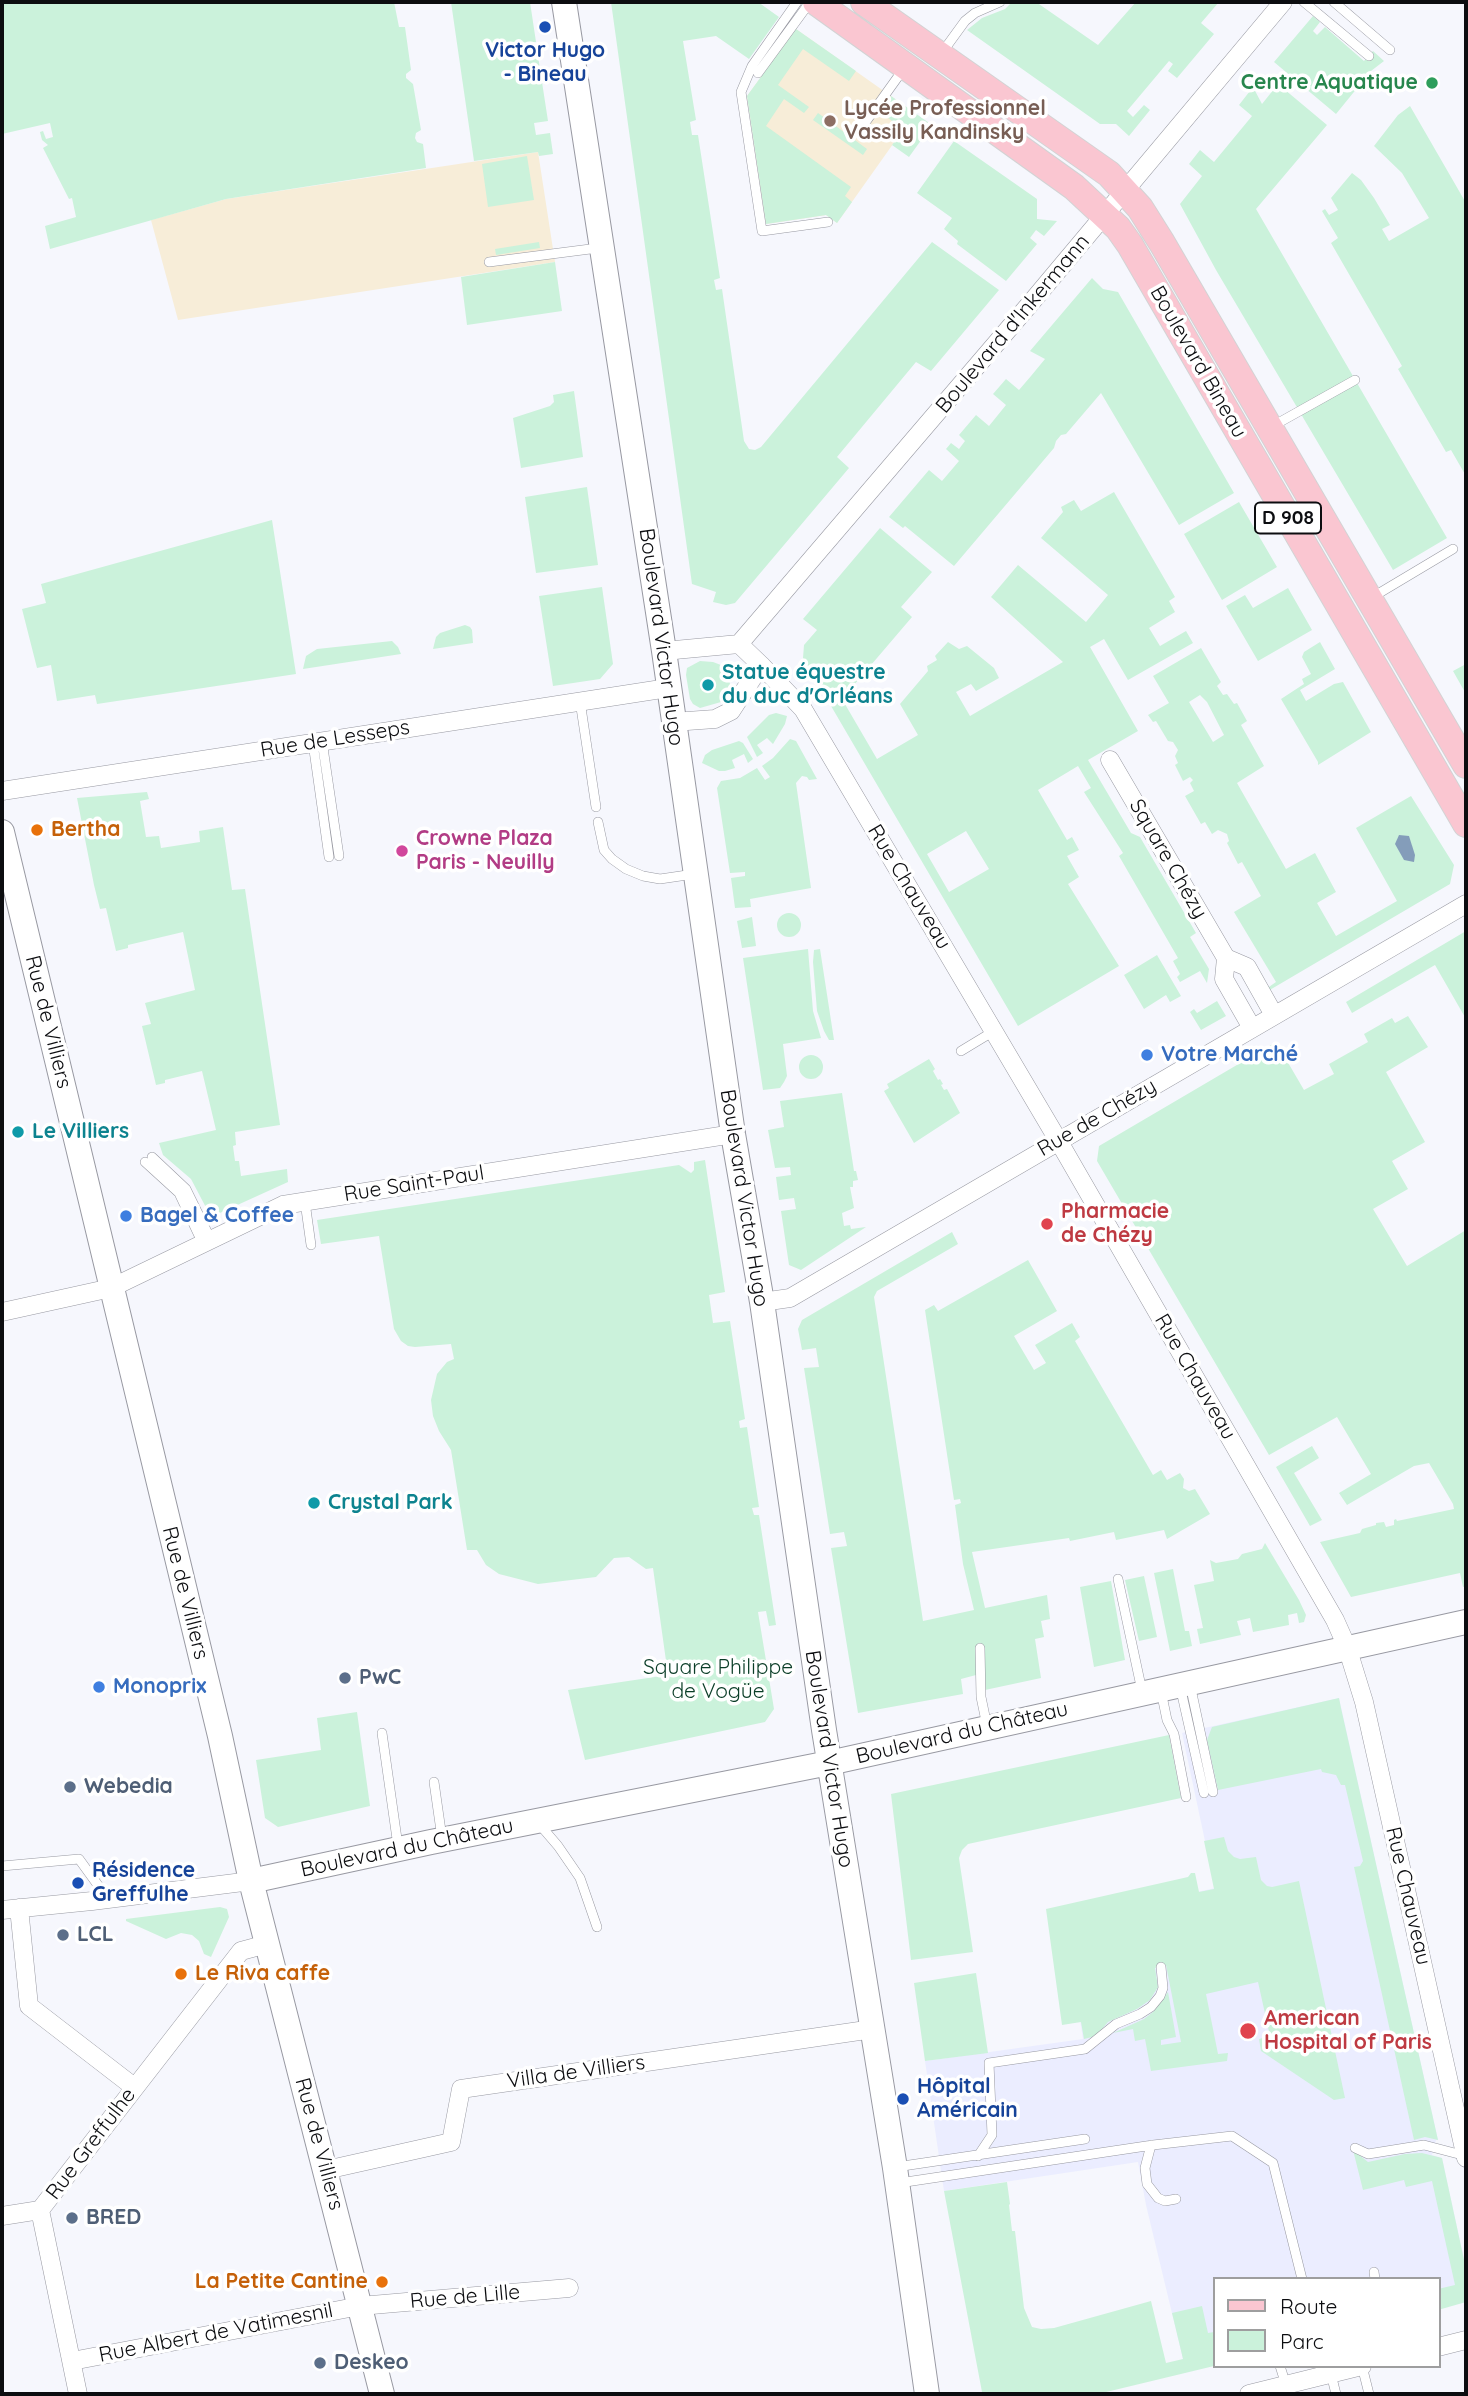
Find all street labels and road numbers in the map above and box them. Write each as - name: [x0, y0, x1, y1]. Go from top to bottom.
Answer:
- street label: Boulevard d'Inkermann: [931, 229, 1095, 419]
- street label: Boulevard Bineau: [1144, 282, 1252, 442]
- road number: D 908: [1255, 503, 1321, 534]
- street label: Boulevard Victor Hugo: [633, 527, 689, 747]
- street label: Rue de Lesseps: [259, 715, 411, 763]
- street label: Square Chézy: [1124, 795, 1212, 923]
- street label: Rue Chauveau: [862, 820, 956, 954]
- street label: Rue de Villiers: [19, 953, 77, 1091]
- street label: Rue de Chézy: [1033, 1074, 1161, 1162]
- street label: Boulevard Victor Hugo: [714, 1088, 774, 1308]
- street label: Rue Saint-Paul: [342, 1160, 486, 1208]
- street label: Rue Chauveau: [1149, 1310, 1241, 1444]
- street label: Rue de Villiers: [156, 1524, 214, 1662]
- street label: Boulevard Victor Hugo: [799, 1649, 859, 1869]
- street label: Boulevard du Château: [853, 1696, 1071, 1770]
- street label: Boulevard du Château: [298, 1813, 516, 1883]
- street label: Rue Chauveau: [1380, 1825, 1436, 1967]
- street label: Villa de Villiers: [505, 2050, 647, 2094]
- street label: Rue de Villiers: [289, 2075, 349, 2213]
- street label: Rue Greffulhe: [41, 2083, 141, 2205]
- street label: Rue de Lille: [409, 2280, 521, 2314]
- street label: Rue Albert de Vatimesnil: [97, 2298, 335, 2368]

